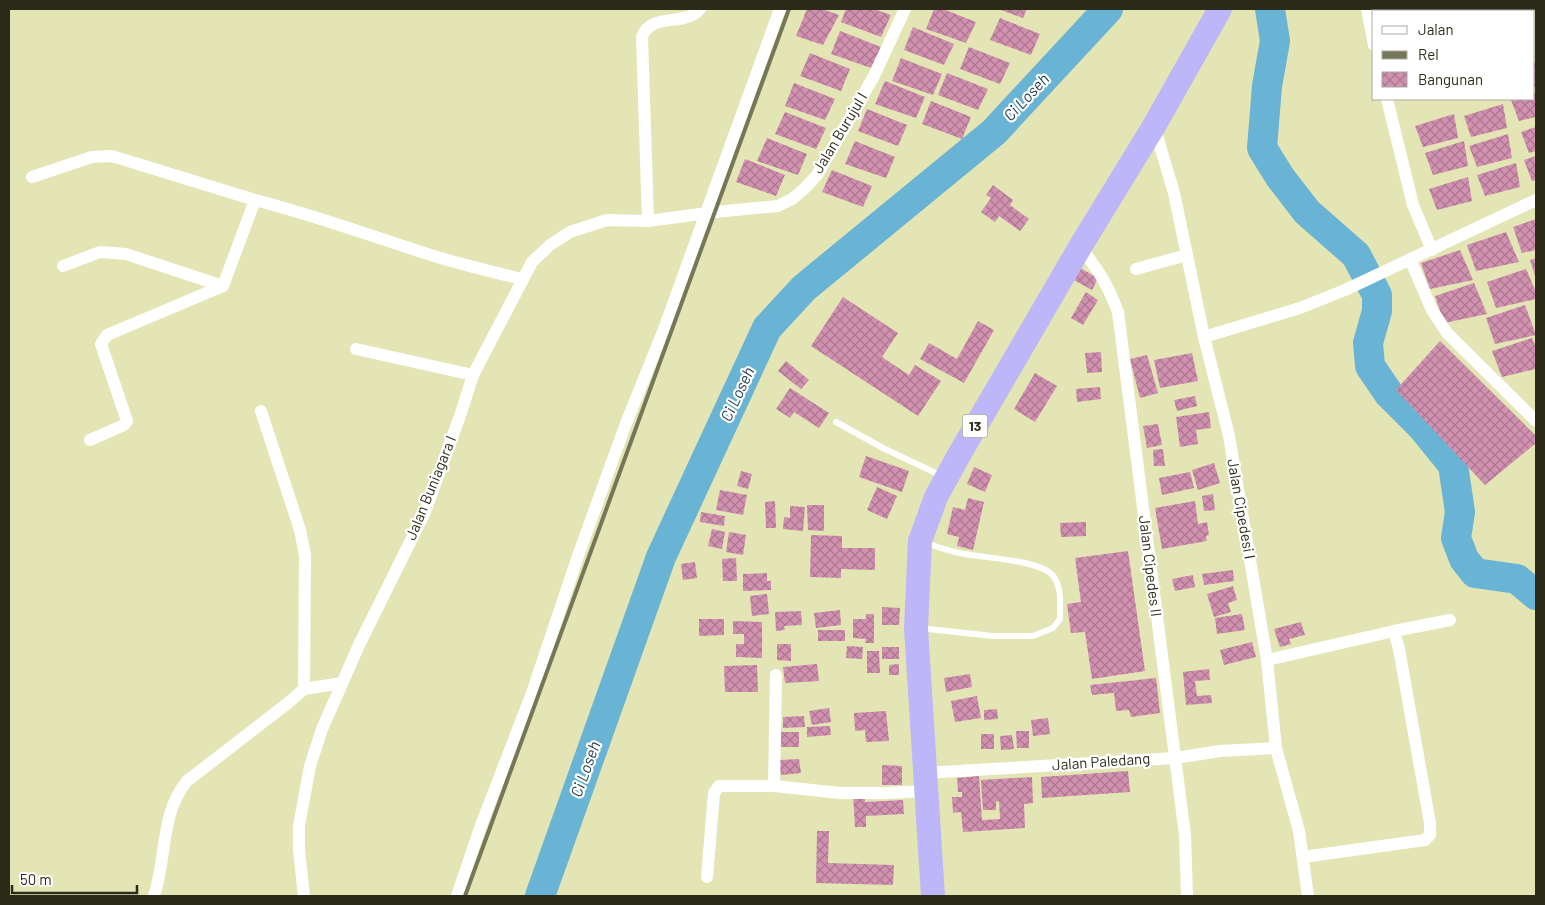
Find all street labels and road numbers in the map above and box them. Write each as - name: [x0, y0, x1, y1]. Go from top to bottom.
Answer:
- street label: Jalan Burujul I: [808, 89, 870, 176]
- road number: 13: [962, 414, 988, 438]
- street label: Jalan Buniagara I: [401, 433, 459, 542]
- street label: Jalan Cipedesi I: [1224, 457, 1260, 560]
- street label: Jalan Cipedes II: [1136, 514, 1166, 617]
- street label: Jalan Paledang: [1051, 749, 1151, 773]

